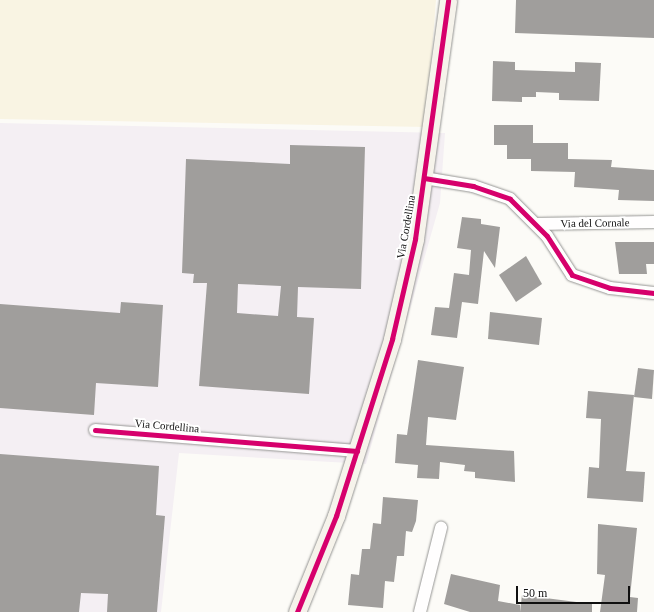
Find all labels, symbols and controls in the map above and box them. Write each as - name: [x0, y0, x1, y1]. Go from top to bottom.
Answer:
- street label: Via Cordellina: [394, 194, 418, 260]
- street label: Via del Cornale: [560, 216, 630, 230]
- street label: Via Cordellina: [134, 417, 200, 435]
- scale bar: [518, 578, 632, 604]
- text: 50 m: [523, 586, 547, 600]

